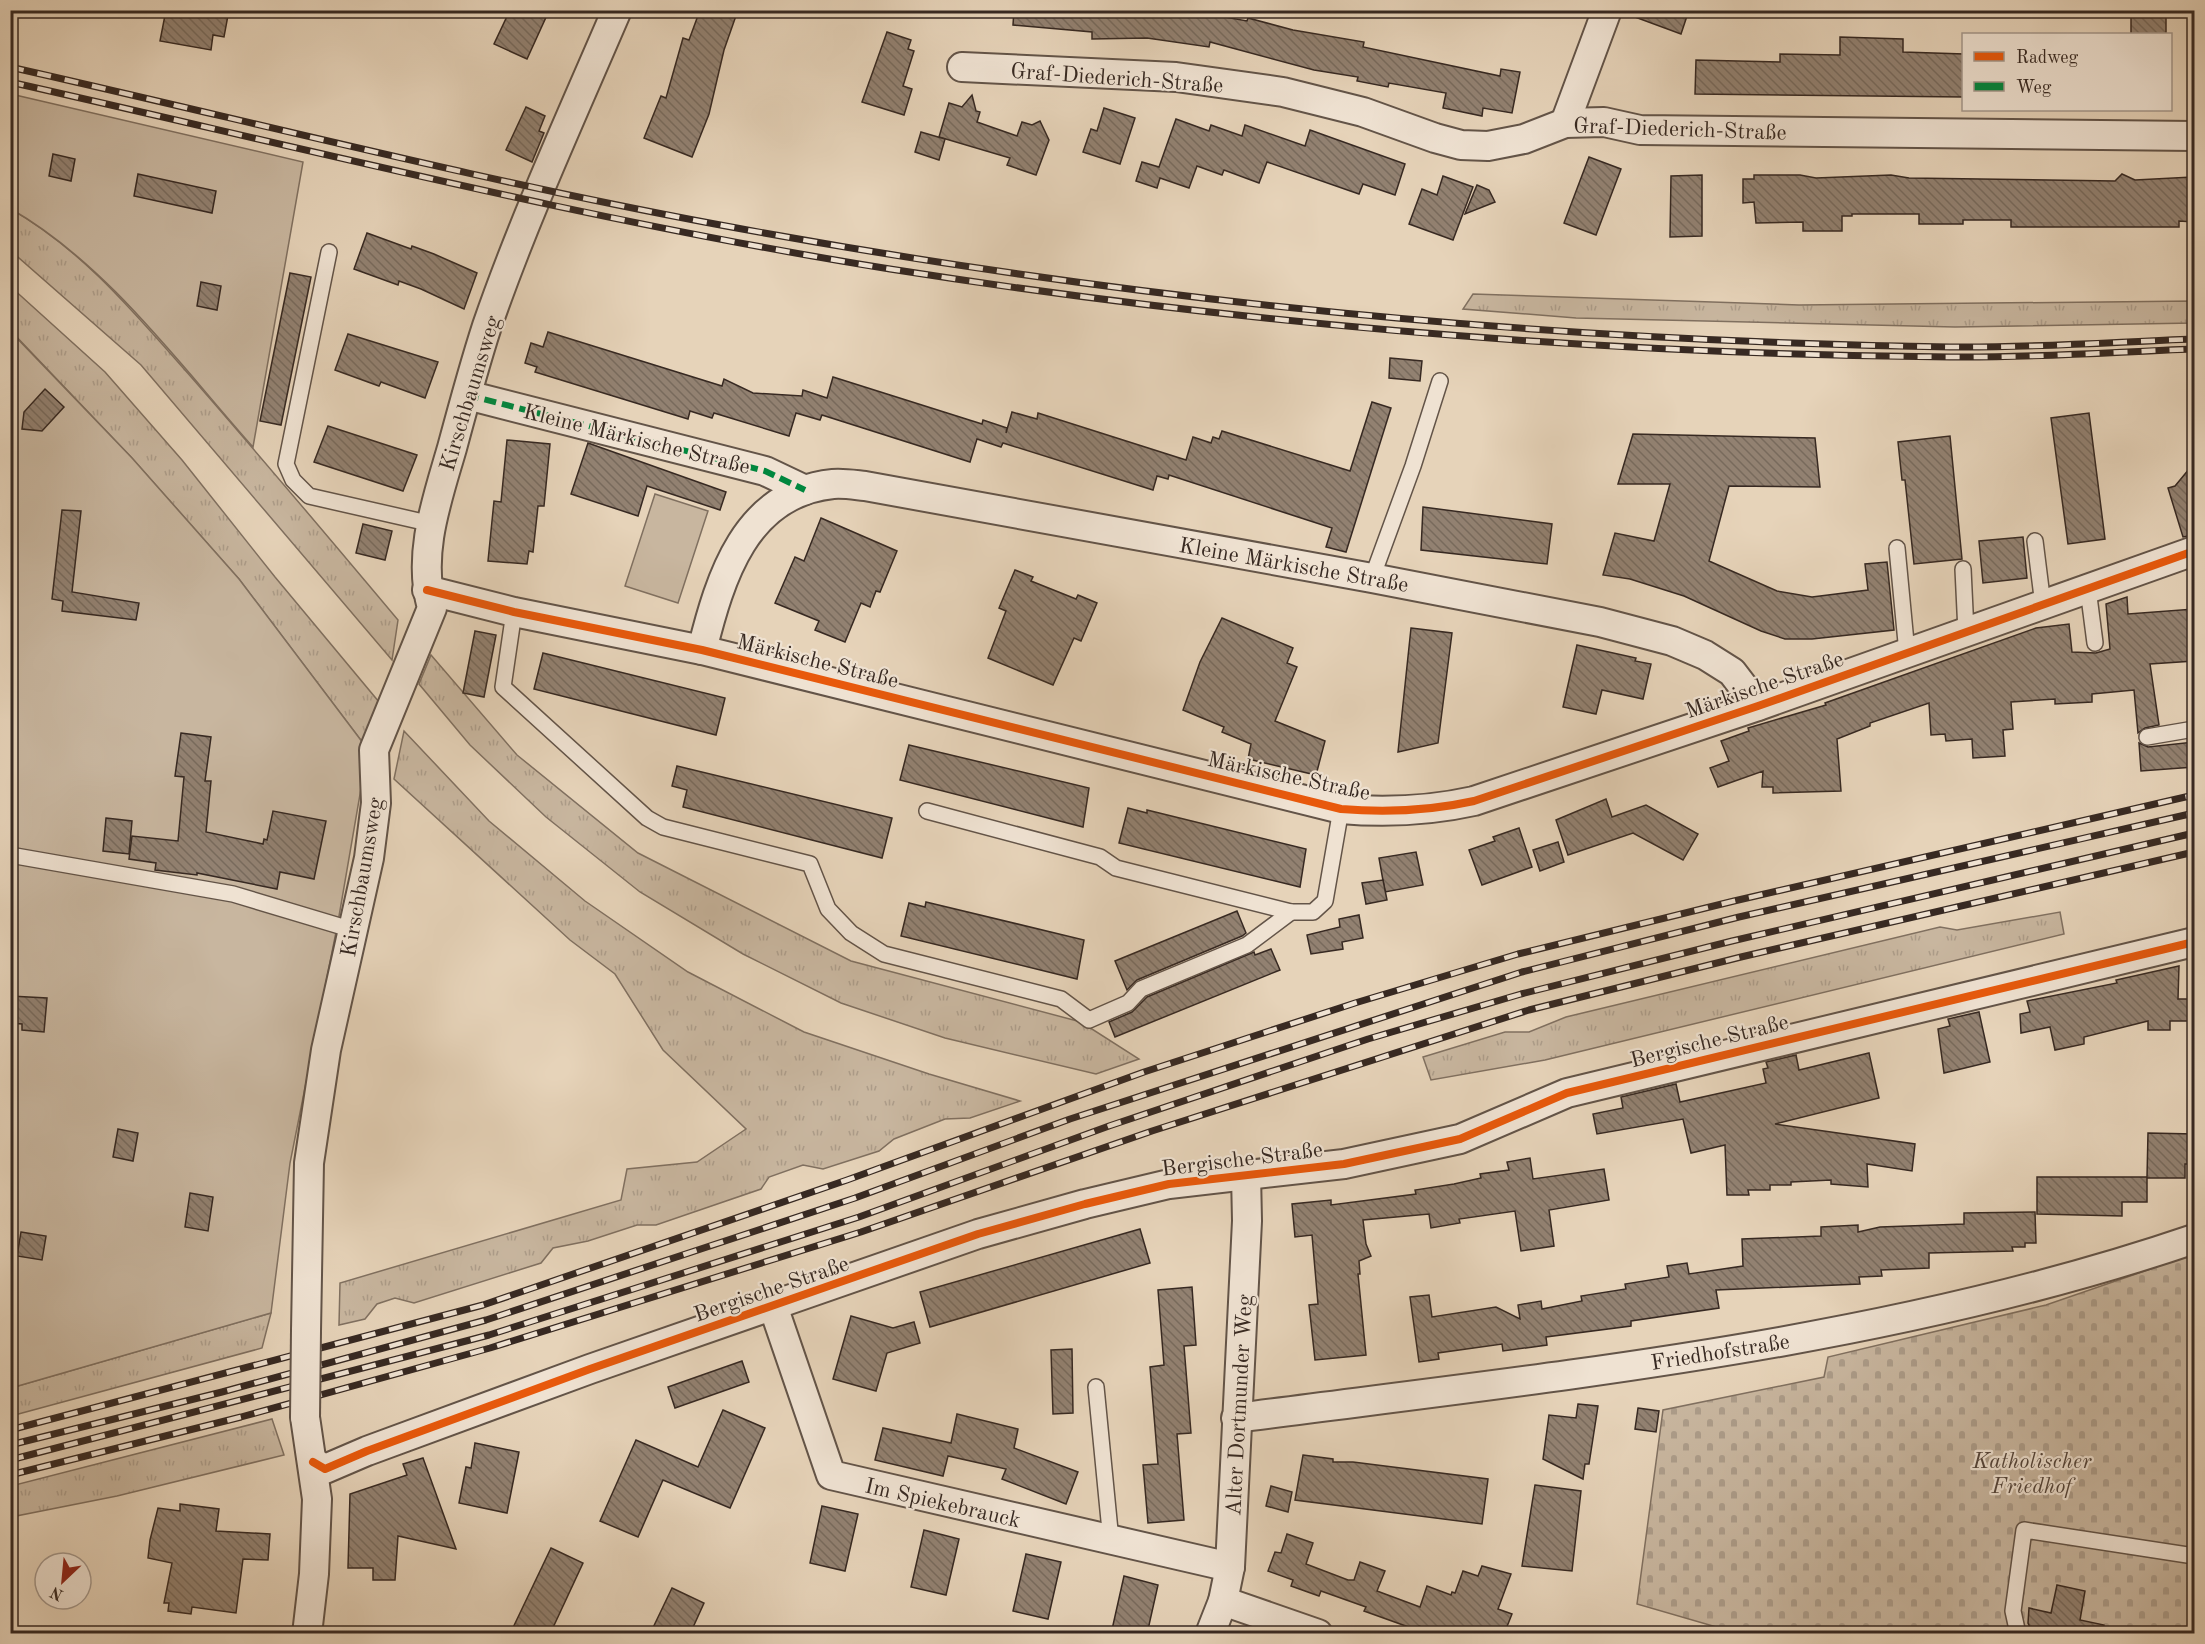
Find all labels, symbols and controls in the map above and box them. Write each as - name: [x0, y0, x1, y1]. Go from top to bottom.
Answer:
- legend: [1962, 33, 2172, 111]
- text: Radweg: [2016, 49, 2079, 67]
- street label: Graf-Diederich-Straße: [1010, 61, 1224, 97]
- text: Weg: [2016, 79, 2052, 97]
- street label: Graf-Diederich-Straße: [1573, 115, 1787, 145]
- street label: Kirschbaumsweg: [437, 313, 505, 474]
- street label: Kleine Märkische Straße: [521, 401, 752, 479]
- street label: Kleine Märkische Straße: [1177, 535, 1410, 597]
- street label: Märkische Straße: [734, 631, 901, 693]
- street label: Märkische Straße: [1683, 648, 1847, 723]
- street label: Märkische Straße: [1205, 749, 1372, 805]
- street label: Kirschbaumsweg: [338, 796, 388, 959]
- street label: Bergische Straße: [1628, 1012, 1791, 1072]
- street label: Bergische Straße: [1160, 1139, 1324, 1181]
- street label: Bergische Straße: [691, 1253, 852, 1327]
- street label: Alter Dortmunder Weg: [1223, 1294, 1257, 1516]
- street label: Friedhofstraße: [1649, 1331, 1791, 1375]
- park label: Katholischer Friedhof: [1972, 1451, 2092, 1498]
- street label: Im Spiekebrauck: [863, 1475, 1022, 1533]
- north arrow: [33, 1551, 93, 1611]
- text: N: [48, 1582, 66, 1603]

